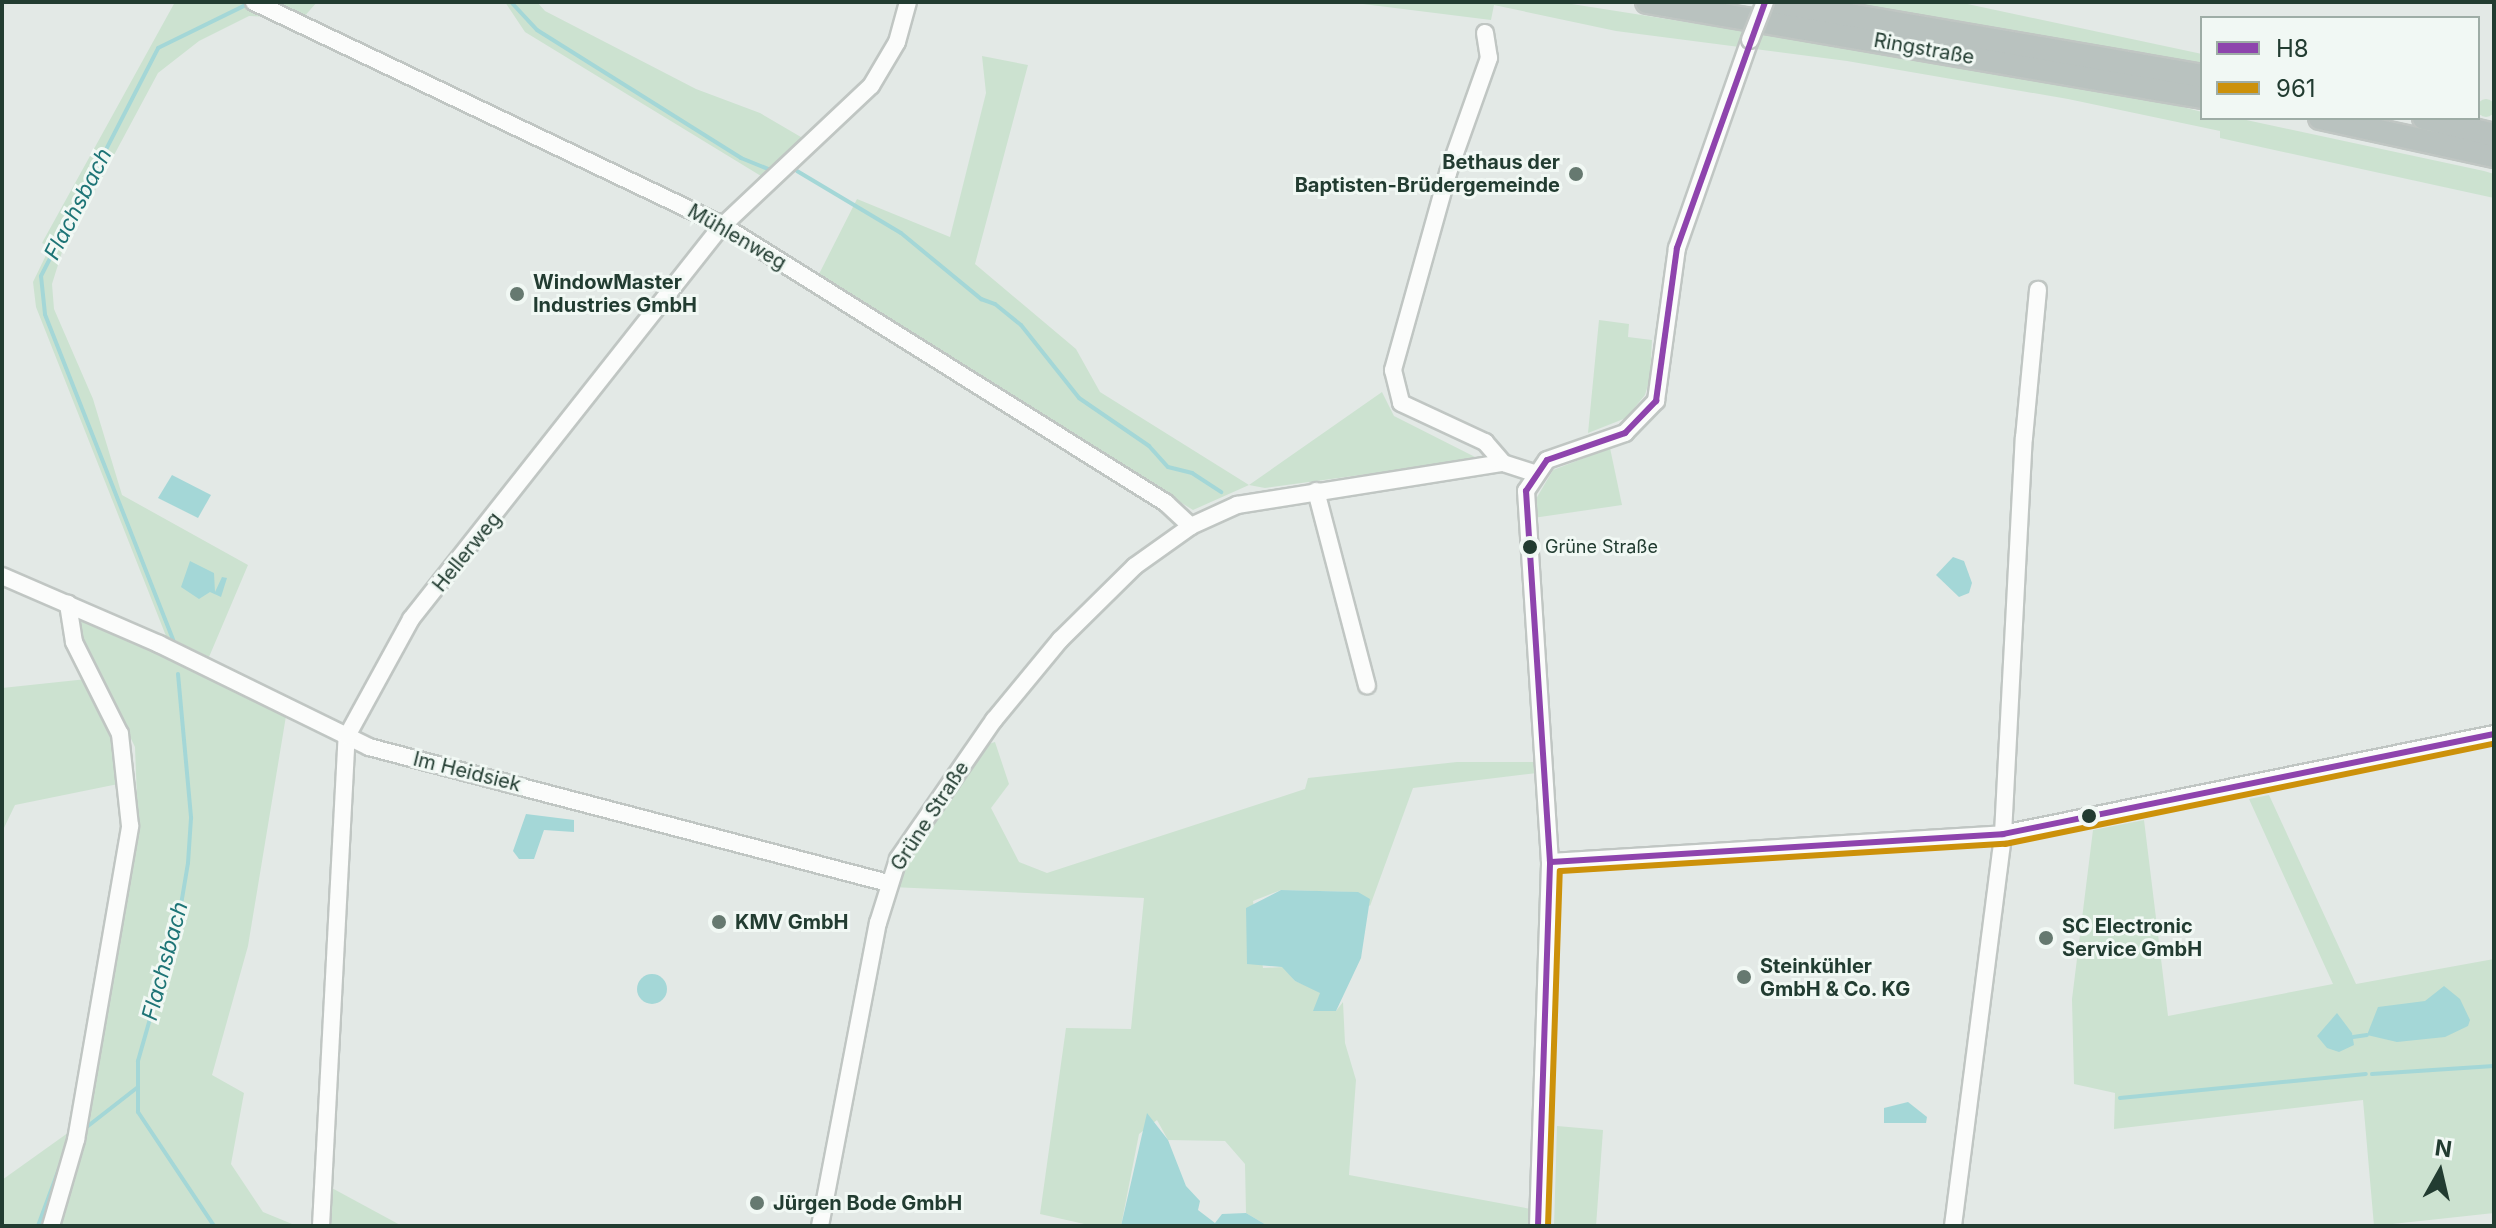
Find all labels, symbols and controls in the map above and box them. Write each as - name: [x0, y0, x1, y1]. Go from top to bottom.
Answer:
- legend: [2200, 16, 2480, 120]
- street label: Ringstraße: [1872, 28, 1976, 70]
- text: H8: [2276, 34, 2309, 63]
- text: 961: [2276, 74, 2316, 103]
- water label: Flachsbach: [39, 144, 117, 264]
- place label: Bethaus der Baptisten-Brüdergemeinde: [1295, 150, 1560, 197]
- marker: Bethaus der Baptisten-Brüdergemeinde: [1567, 165, 1585, 183]
- street label: Mühlenweg: [683, 199, 791, 275]
- place label: WindowMaster Industries GmbH: [533, 270, 697, 317]
- marker: WindowMaster Industries GmbH: [508, 285, 526, 303]
- street label: Hellerweg: [428, 507, 506, 597]
- place label: Grüne Straße: [1545, 536, 1658, 558]
- marker: Grüne Straße: [1522, 539, 1538, 555]
- street label: Im Heidsiek: [411, 747, 523, 797]
- street label: Grüne Straße: [886, 757, 974, 875]
- unlabelled marker: [2081, 808, 2097, 824]
- water label: Flachsbach: [137, 899, 193, 1023]
- place label: KMV GmbH: [735, 910, 848, 934]
- marker: KMV GmbH: [710, 913, 728, 931]
- place label: SC Electronic Service GmbH: [2062, 914, 2202, 961]
- marker: SC Electronic Service GmbH: [2037, 929, 2055, 947]
- place label: Steinkühler GmbH & Co. KG: [1760, 954, 1911, 1001]
- marker: Steinkühler GmbH & Co. KG: [1735, 968, 1753, 986]
- north arrow: [2400, 1132, 2480, 1212]
- text: N: [2433, 1134, 2453, 1162]
- place label: Jürgen Bode GmbH: [773, 1191, 962, 1215]
- marker: Jürgen Bode GmbH: [748, 1194, 766, 1212]

